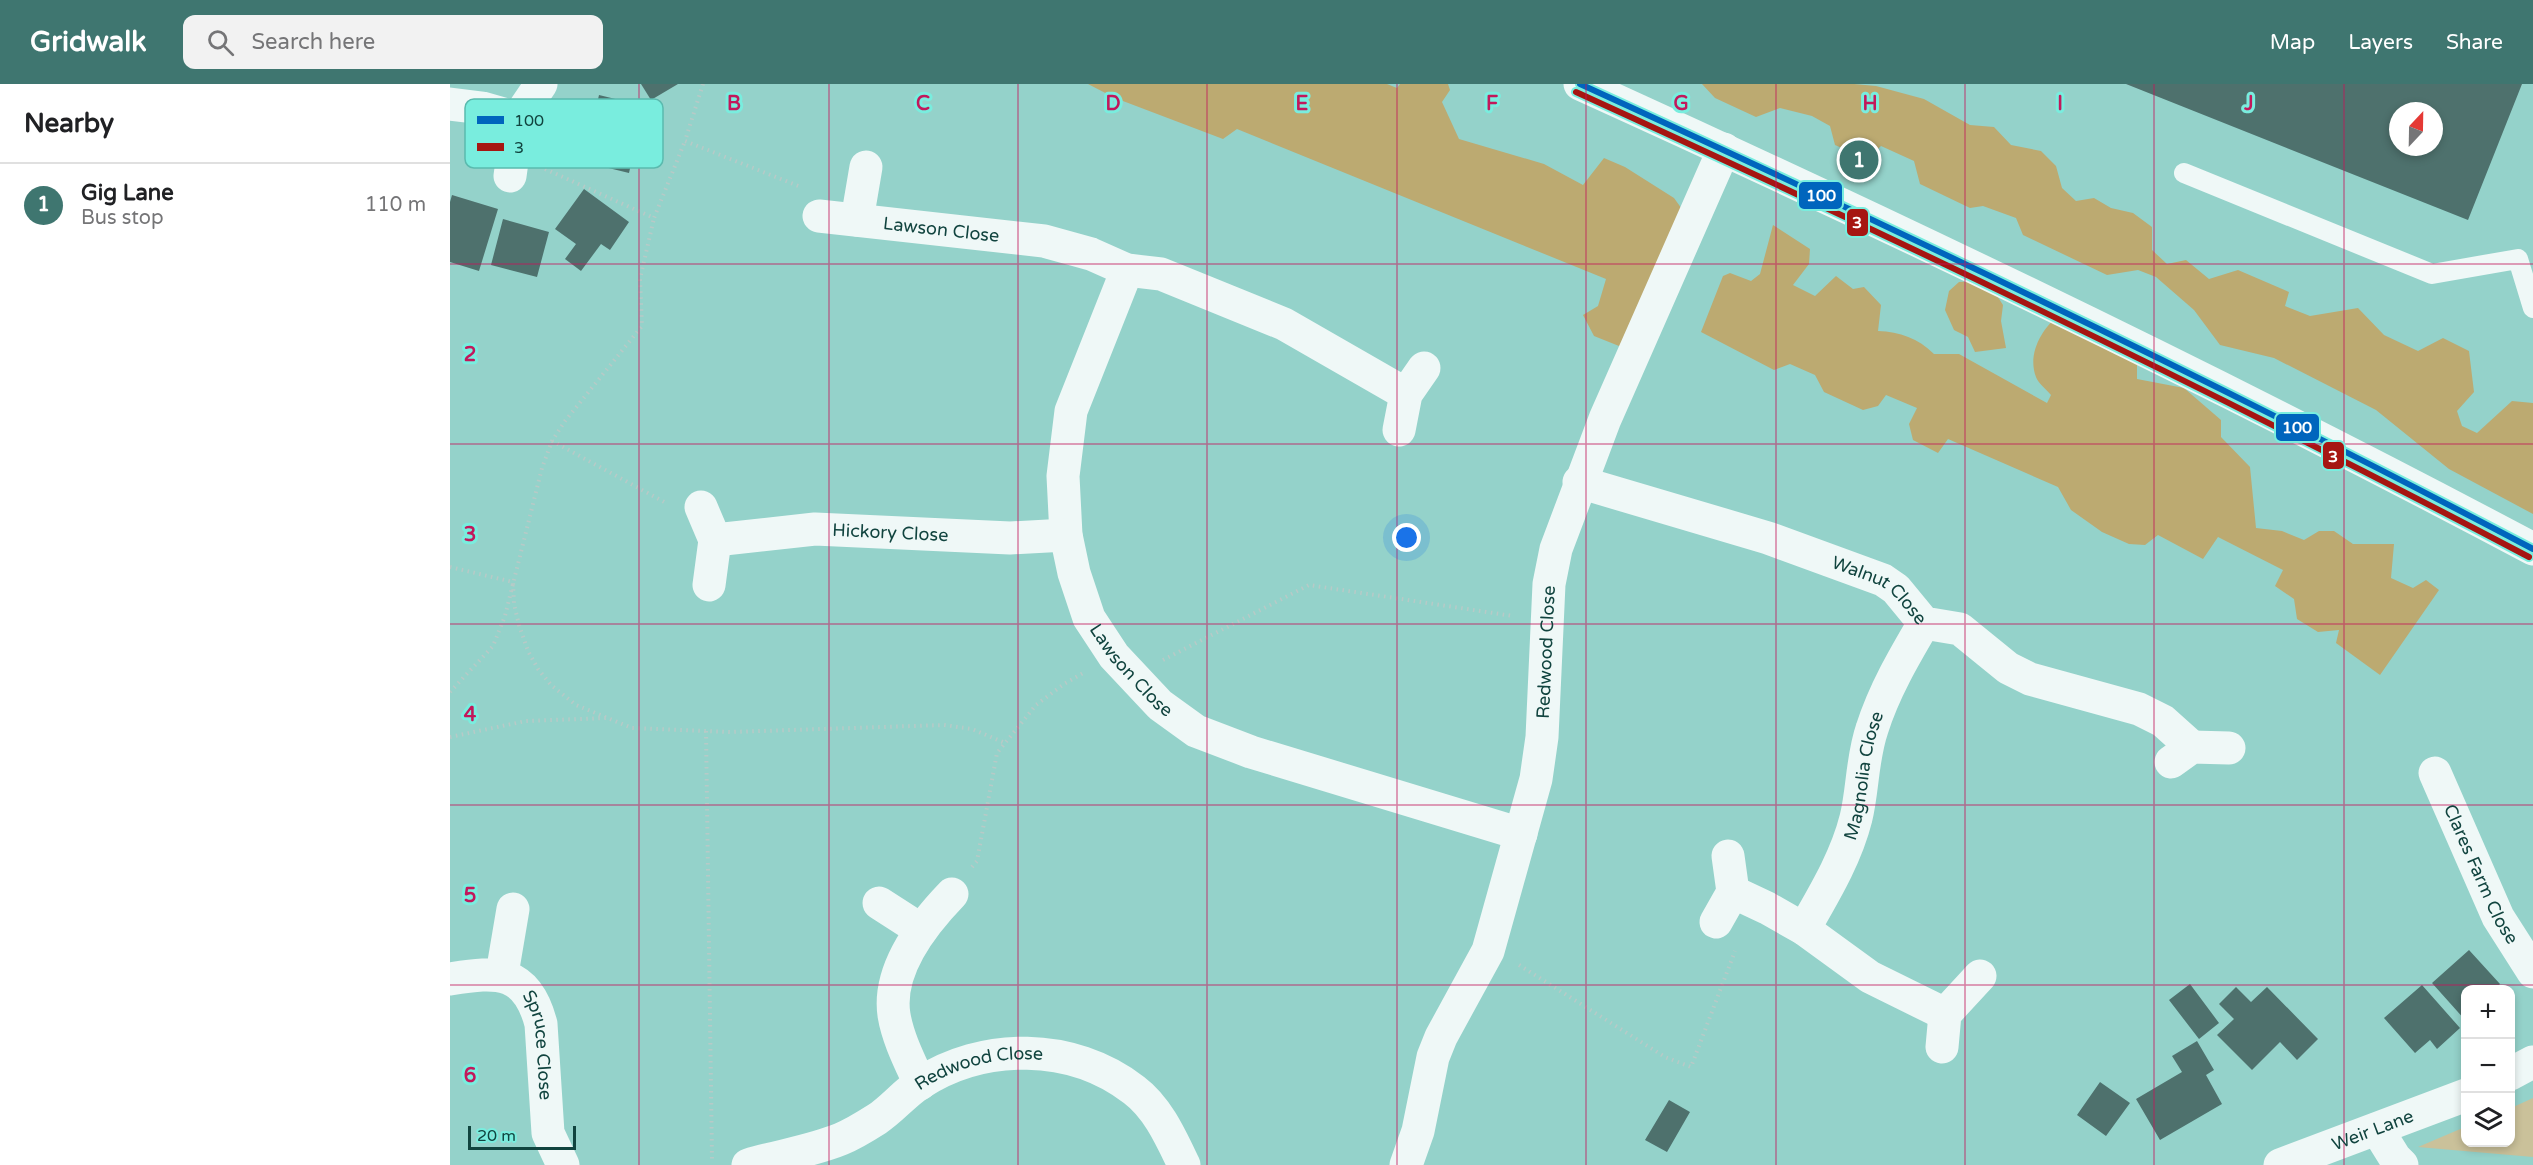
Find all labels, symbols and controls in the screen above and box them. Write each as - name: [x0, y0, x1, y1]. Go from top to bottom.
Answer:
- search box: [183, 15, 603, 69]
- text: Gridwalk: [30, 25, 147, 59]
- icon: search: [204, 26, 237, 59]
- text: Search here: [252, 29, 375, 55]
- text: Map: [2270, 30, 2315, 55]
- text: Layers: [2348, 30, 2413, 55]
- text: Share: [2446, 30, 2503, 55]
- text: B: [727, 92, 741, 116]
- text: C: [916, 92, 930, 116]
- text: D: [1105, 92, 1121, 116]
- text: E: [1296, 92, 1309, 116]
- text: F: [1486, 92, 1498, 116]
- text: G: [1673, 92, 1689, 116]
- text: H: [1862, 92, 1878, 116]
- text: I: [2057, 92, 2063, 116]
- text: J: [2243, 92, 2254, 116]
- legend: [465, 99, 663, 168]
- north arrow: [2389, 102, 2443, 156]
- text: Nearby: [24, 108, 114, 139]
- text: 100: [514, 111, 544, 131]
- text: 3: [514, 138, 524, 158]
- pin: 1: [1840, 138, 1878, 182]
- text: Gig Lane: [81, 180, 174, 206]
- line badge: 100: [1798, 181, 1843, 210]
- text: 100: [1806, 186, 1836, 206]
- text: 1: [37, 193, 50, 217]
- text: 110 m: [365, 193, 426, 217]
- text: Bus stop: [81, 206, 164, 230]
- line badge: 3: [1846, 208, 1869, 237]
- street label: Lawson Close: [882, 212, 1000, 247]
- text: 3: [1852, 213, 1862, 233]
- text: 2: [464, 343, 476, 367]
- line badge: 100: [2275, 413, 2320, 442]
- text: 100: [2282, 418, 2312, 438]
- line badge: 3: [2322, 441, 2345, 470]
- text: 3: [2328, 447, 2338, 467]
- street label: Hickory Close: [832, 519, 949, 546]
- text: 3: [464, 523, 476, 547]
- your location: [1392, 523, 1421, 552]
- street label: Walnut Close: [1829, 551, 1932, 629]
- street label: Redwood Close: [1532, 585, 1560, 719]
- street label: Lawson Close: [1085, 620, 1177, 722]
- text: 4: [464, 703, 477, 727]
- street label: Magnolia Close: [1839, 708, 1888, 843]
- street label: Clares Farm Close: [2439, 801, 2523, 948]
- text: 5: [464, 884, 476, 908]
- map controls: [2461, 985, 2515, 1147]
- button: +: [2461, 985, 2515, 1039]
- street label: Spruce Close: [518, 986, 557, 1101]
- button: −: [2461, 1039, 2515, 1093]
- street label: Redwood Close: [910, 1042, 1044, 1095]
- text: 6: [464, 1064, 476, 1088]
- button: layers: [2461, 1093, 2515, 1147]
- street label: Weir Lane: [2329, 1105, 2416, 1155]
- scale bar: [468, 1123, 576, 1150]
- text: 20 m: [477, 1126, 516, 1146]

